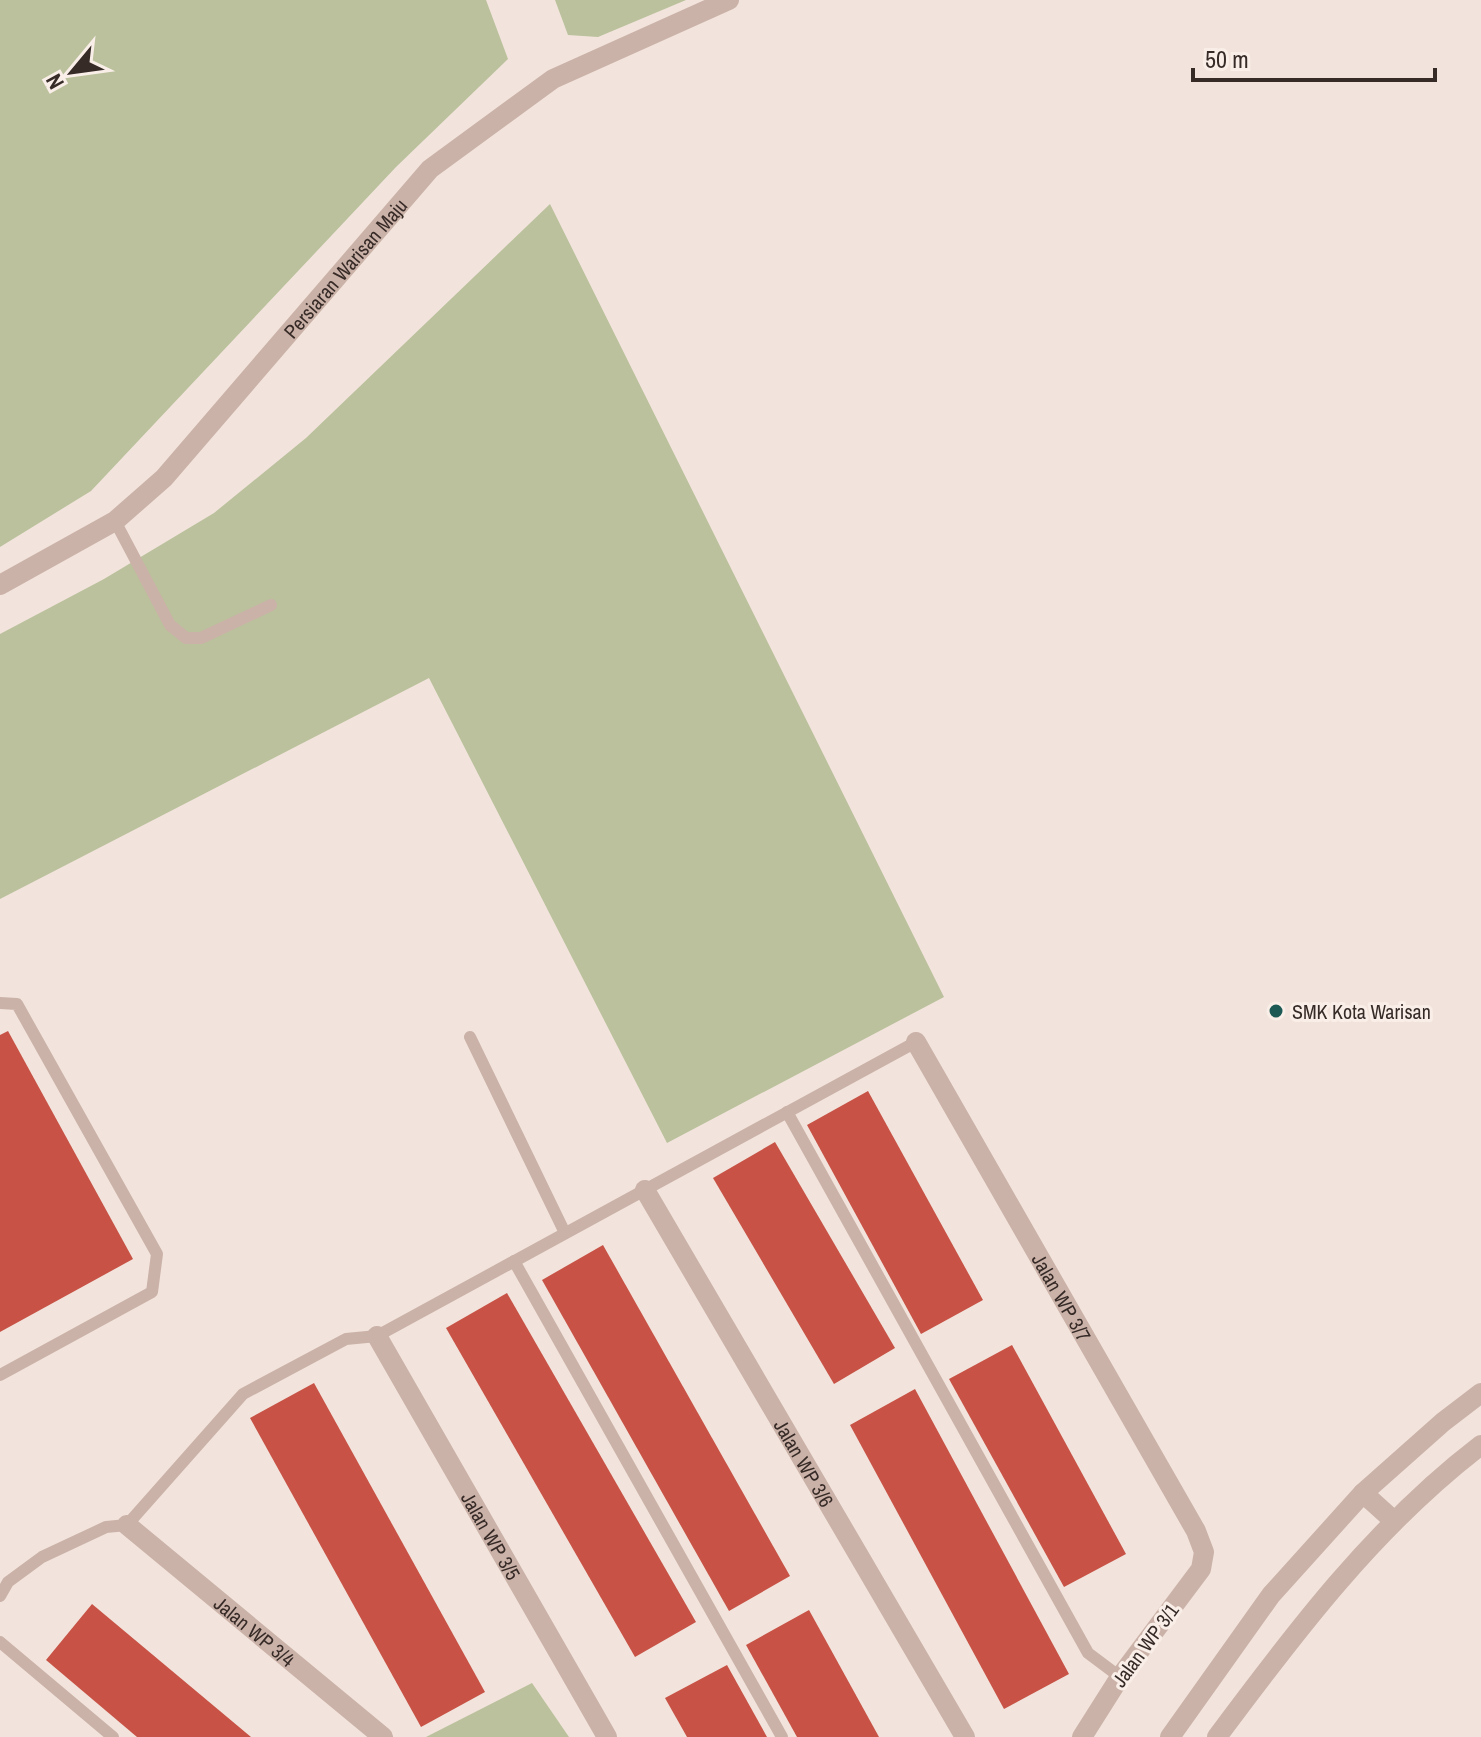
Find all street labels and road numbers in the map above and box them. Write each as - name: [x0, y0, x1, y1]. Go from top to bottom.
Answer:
- street label: Persiaran Warisan Maju: [277, 192, 413, 344]
- street label: Jalan WP 3/7: [1026, 1248, 1098, 1346]
- street label: Jalan WP 3/6: [768, 1414, 841, 1512]
- street label: Jalan WP 3/5: [456, 1487, 527, 1584]
- street label: Jalan WP 3/4: [209, 1589, 301, 1672]
- street label: Jalan WP 3/1: [1105, 1598, 1185, 1692]

